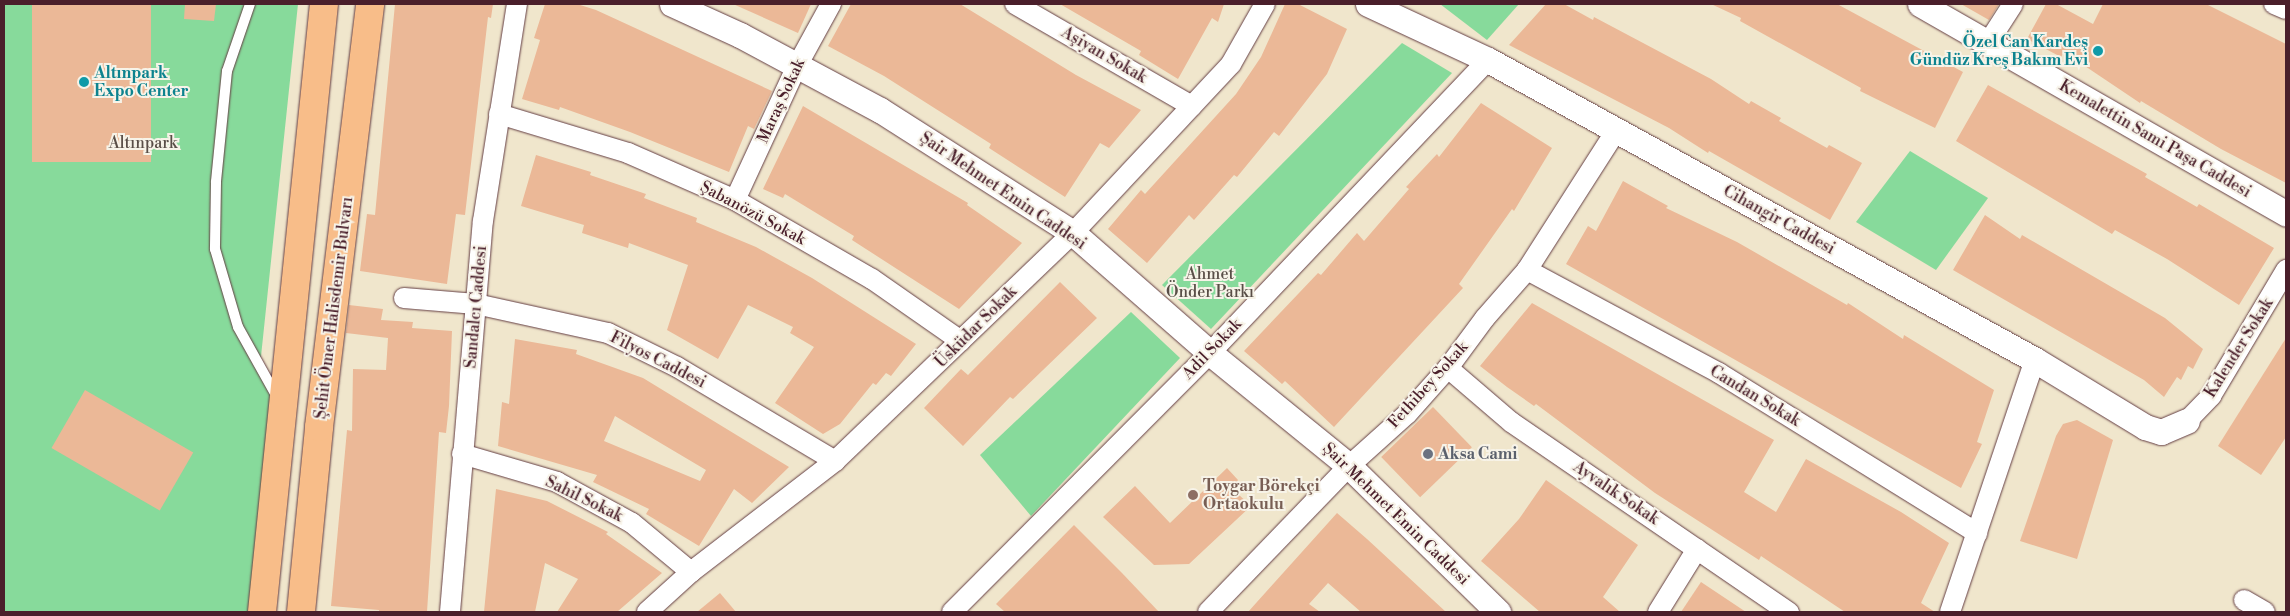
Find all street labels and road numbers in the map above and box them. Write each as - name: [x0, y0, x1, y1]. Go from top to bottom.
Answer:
- street label: Aşiyan Sokak: [1058, 23, 1150, 87]
- street label: Maraş Sokak: [753, 56, 809, 146]
- street label: Kemalettin Sami Paşa Caddesi: [2056, 76, 2254, 202]
- street label: Şair Mehmet Emin Caddesi: [916, 128, 1090, 254]
- street label: Şabanözü Sokak: [697, 177, 809, 249]
- street label: Cihangir Caddesi: [1720, 181, 1838, 259]
- street label: Şehit Ömer Halisdemir Bulvarı: [311, 196, 357, 420]
- street label: Sandalcı Caddesi: [461, 245, 491, 369]
- street label: Üsküdar Sokak: [931, 282, 1021, 372]
- street label: Kalender Sokak: [2201, 295, 2277, 401]
- street label: Adil Sokak: [1178, 315, 1246, 383]
- street label: Filyos Caddesi: [607, 328, 709, 392]
- street label: Fethibey Sokak: [1384, 338, 1472, 432]
- street label: Candan Sokak: [1706, 361, 1804, 431]
- street label: Şair Mehmet Emin Caddesi: [1319, 439, 1473, 589]
- street label: Ayvalık Sokak: [1570, 457, 1662, 529]
- street label: Sahil Sokak: [542, 472, 626, 526]

